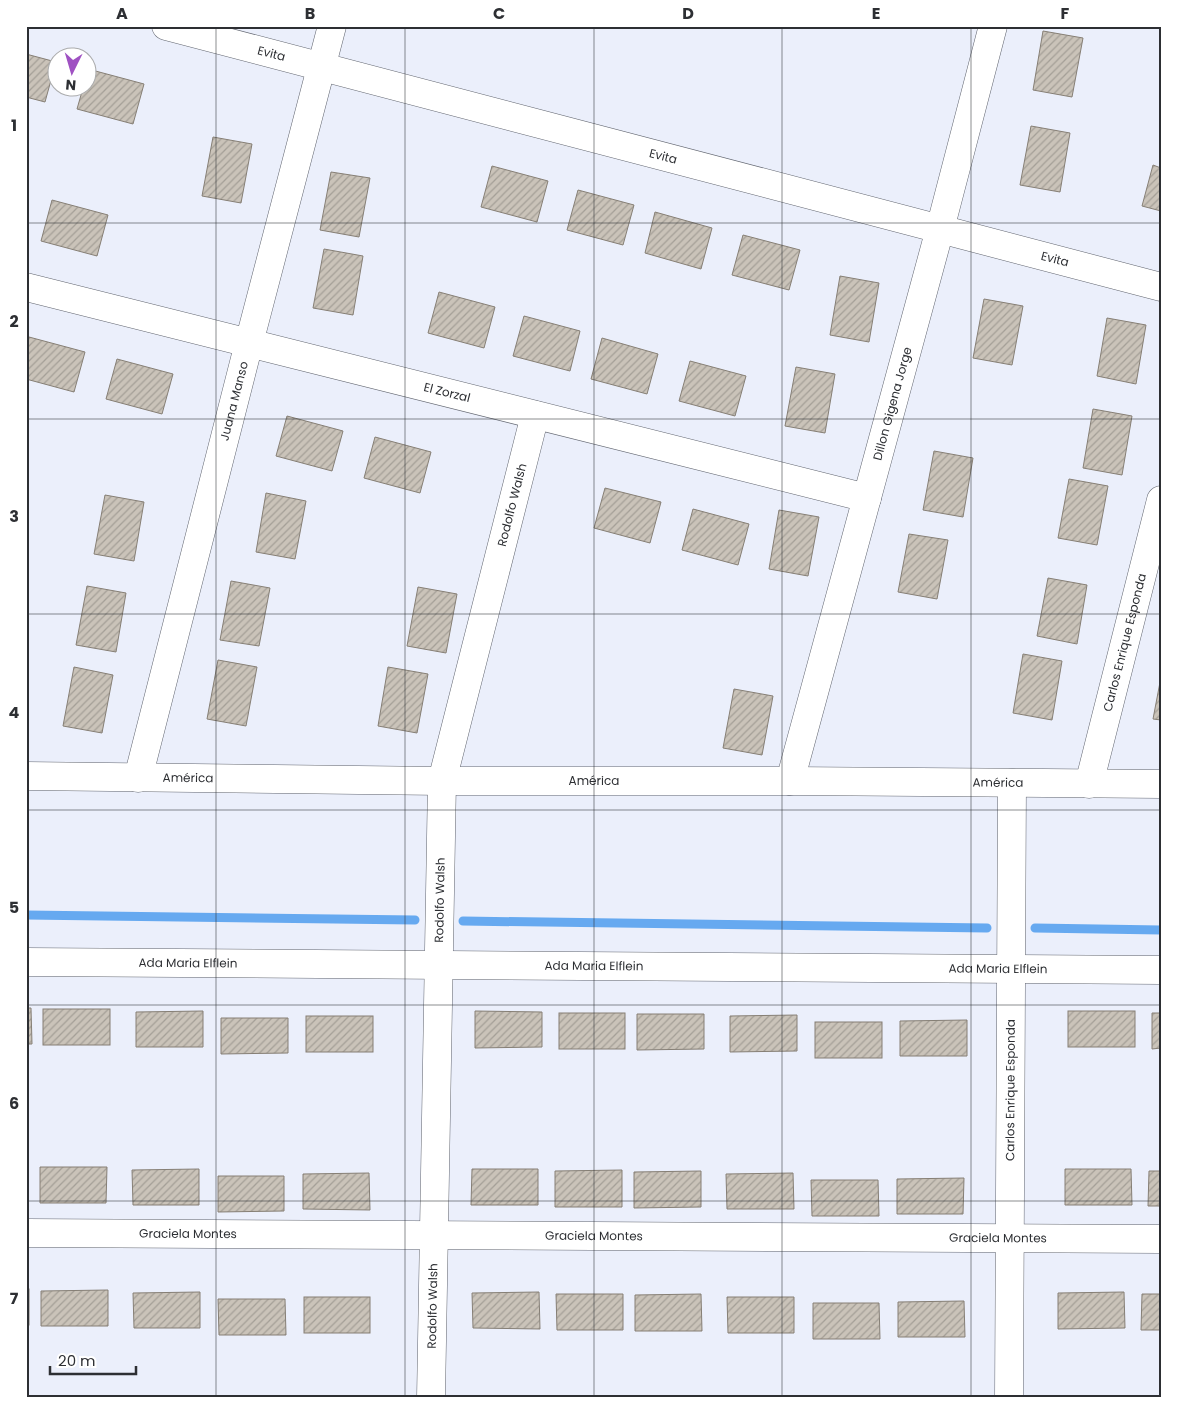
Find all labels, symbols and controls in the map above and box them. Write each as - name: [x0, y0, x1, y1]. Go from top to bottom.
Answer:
- text: A: [116, 2, 128, 25]
- text: B: [305, 2, 315, 25]
- text: C: [493, 2, 505, 25]
- text: D: [682, 2, 694, 25]
- text: E: [872, 2, 880, 25]
- text: F: [1061, 2, 1070, 25]
- street label: Evita: [256, 41, 287, 65]
- north arrow: [48, 48, 98, 98]
- text: N: [65, 75, 77, 95]
- text: 1: [11, 114, 17, 137]
- street label: Evita: [647, 144, 679, 168]
- street label: Evita: [1039, 247, 1071, 271]
- text: 2: [9, 310, 19, 333]
- street label: Dillon Gigena Jorge: [869, 345, 916, 462]
- street label: Juana Manso: [215, 359, 252, 442]
- street label: El Zorzal: [422, 378, 472, 406]
- street label: Rodolfo Walsh: [493, 461, 530, 548]
- text: 3: [9, 505, 19, 528]
- street label: Carlos Enrique Esponda: [1099, 571, 1150, 713]
- text: 4: [9, 701, 20, 724]
- street label: América: [163, 769, 213, 786]
- street label: América: [569, 772, 619, 789]
- street label: América: [973, 773, 1023, 791]
- street label: Rodolfo Walsh: [430, 857, 449, 943]
- text: 5: [9, 896, 19, 919]
- street label: Ada Maria Elflein: [138, 954, 238, 971]
- street label: Ada Maria Elflein: [544, 957, 644, 974]
- street label: Ada Maria Elflein: [948, 960, 1047, 977]
- street label: Carlos Enrique Esponda: [1001, 1019, 1019, 1161]
- text: 6: [9, 1092, 19, 1115]
- street label: Graciela Montes: [139, 1225, 237, 1242]
- street label: Graciela Montes: [545, 1227, 643, 1244]
- street label: Graciela Montes: [949, 1229, 1047, 1246]
- street label: Rodolfo Walsh: [423, 1263, 441, 1349]
- text: 7: [10, 1287, 19, 1310]
- scale bar: [50, 1344, 136, 1376]
- text: 20 m: [58, 1350, 96, 1371]

